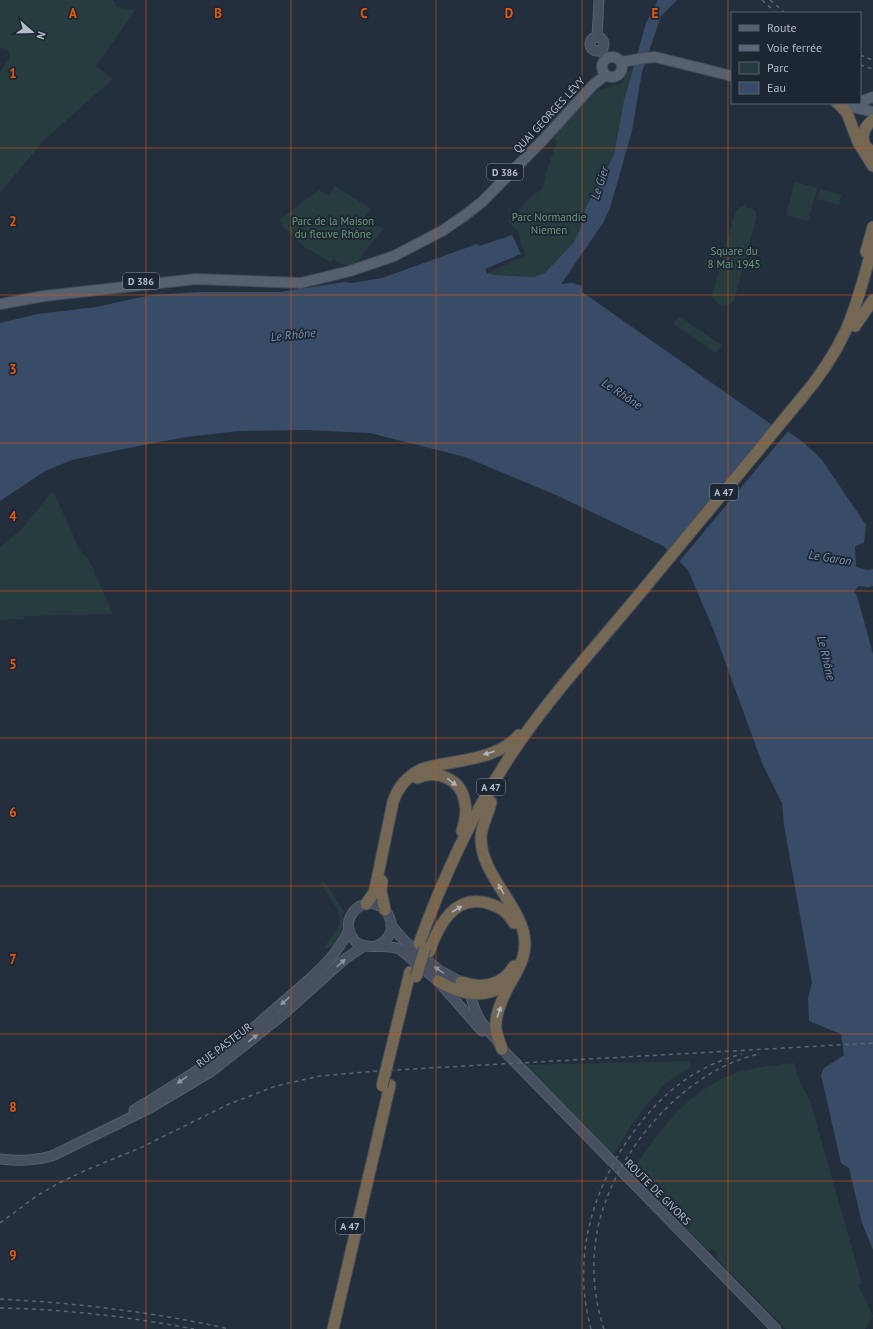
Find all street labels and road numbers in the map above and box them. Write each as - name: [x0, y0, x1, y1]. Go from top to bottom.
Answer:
- street label: QUAI GEORGES LÉVY: [510, 73, 588, 156]
- road number: D 386: [487, 164, 523, 180]
- road number: D 386: [123, 273, 159, 289]
- road number: A 47: [710, 484, 738, 500]
- road number: A 47: [477, 779, 505, 795]
- street label: RUE PASTEUR: [193, 1019, 255, 1070]
- street label: ROUTE DE GIVORS: [622, 1156, 694, 1228]
- road number: A 47: [336, 1218, 364, 1234]

